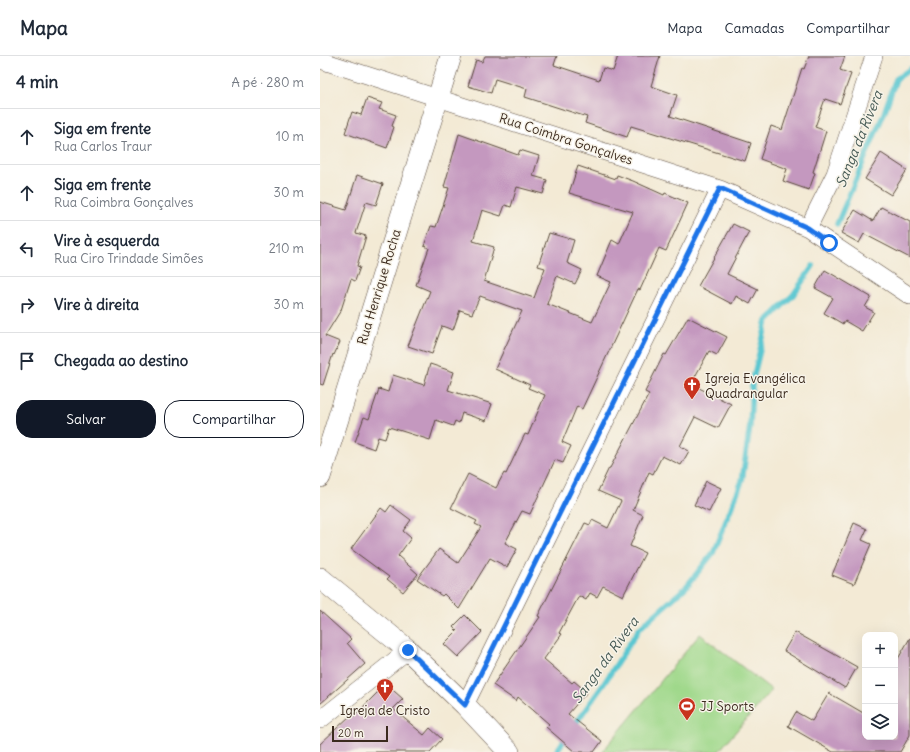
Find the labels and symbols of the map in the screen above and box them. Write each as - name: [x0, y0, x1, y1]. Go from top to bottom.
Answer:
- water label: Sanga da Rivera: [831, 87, 887, 190]
- street label: Rua Coimbra Gonçalves: [497, 109, 635, 169]
- street label: Rua Henrique Rocha: [353, 227, 405, 347]
- route start: [820, 234, 838, 252]
- place label: Igreja Evangélica Quadrangular: [705, 370, 806, 402]
- church icon: Igreja Evangélica Quadrangular: [682, 375, 702, 400]
- water label: Sanga da Rivera: [568, 612, 643, 707]
- route end: [399, 641, 417, 659]
- church icon: Igreja de Cristo: [375, 677, 395, 702]
- sports icon: JJ Sports: [677, 696, 697, 721]
- place label: JJ Sports: [700, 698, 754, 715]
- place label: Igreja de Cristo: [340, 702, 430, 719]
- scale bar: [332, 724, 388, 743]

